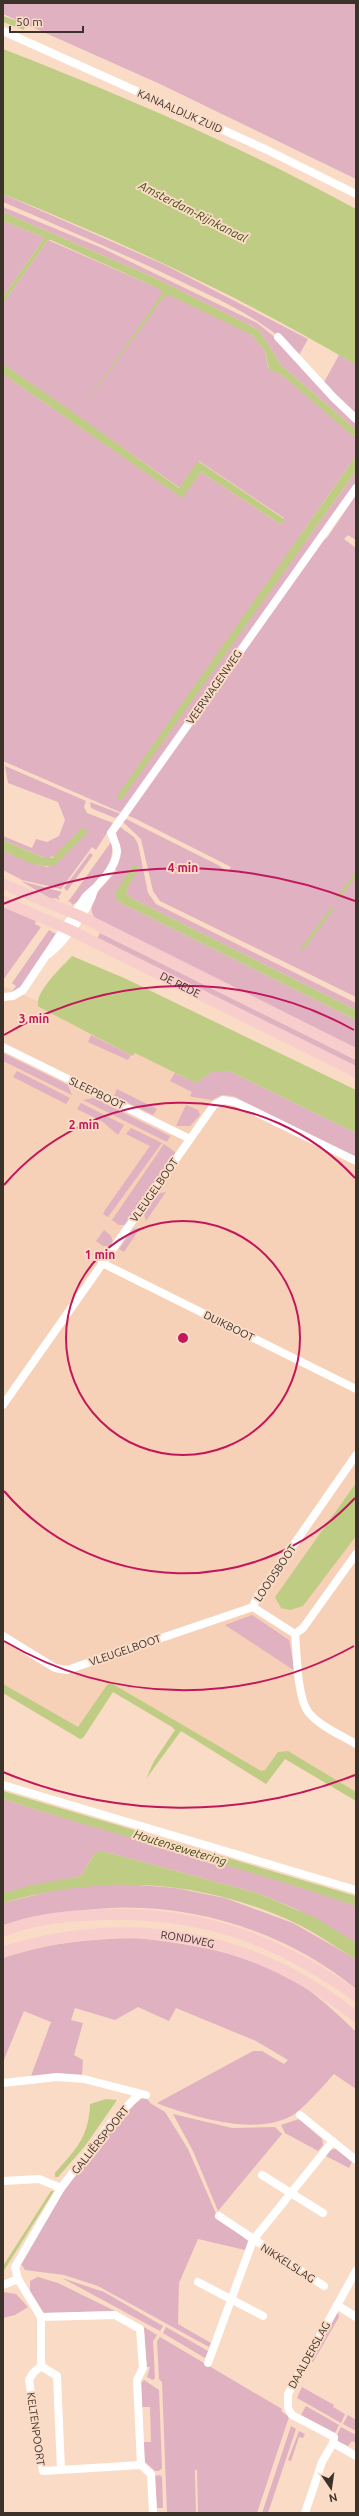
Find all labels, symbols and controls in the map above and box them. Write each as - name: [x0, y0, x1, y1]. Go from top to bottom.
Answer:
- scale bar: [10, 8, 83, 34]
- text: 50 m: [16, 15, 43, 28]
- street label: KANAALDIJK ZUID: [136, 87, 225, 135]
- water label: Amsterdam-Rijnkanaal: [136, 178, 250, 245]
- street label: VEERWAGENWEG: [184, 647, 244, 727]
- text: 4 min: [168, 861, 198, 874]
- street label: DE REDE: [158, 970, 202, 1000]
- text: 3 min: [19, 1012, 49, 1025]
- street label: SLEEPBOOT: [67, 1074, 127, 1112]
- text: 2 min: [69, 1118, 99, 1131]
- street label: VLEUGELBOOT: [128, 1156, 180, 1224]
- text: 1 min: [85, 1248, 115, 1261]
- street label: DUIKBOOT: [202, 1309, 256, 1343]
- centre of rings: [176, 1331, 190, 1345]
- street label: LOODSBOOT: [252, 1542, 298, 1604]
- street label: VLEUGELBOOT: [87, 1632, 163, 1668]
- water label: Houtensewetering: [132, 1827, 229, 1868]
- street label: RONDWEG: [160, 1929, 216, 1950]
- street label: GALLIËRSPOORT: [69, 2104, 131, 2176]
- street label: NIKKELSLAG: [259, 2241, 317, 2285]
- street label: DAALDERSLAG: [286, 2319, 332, 2391]
- street label: KELTENPOORT: [25, 2391, 47, 2467]
- north arrow: [311, 2468, 351, 2508]
- text: N: [328, 2491, 339, 2505]

